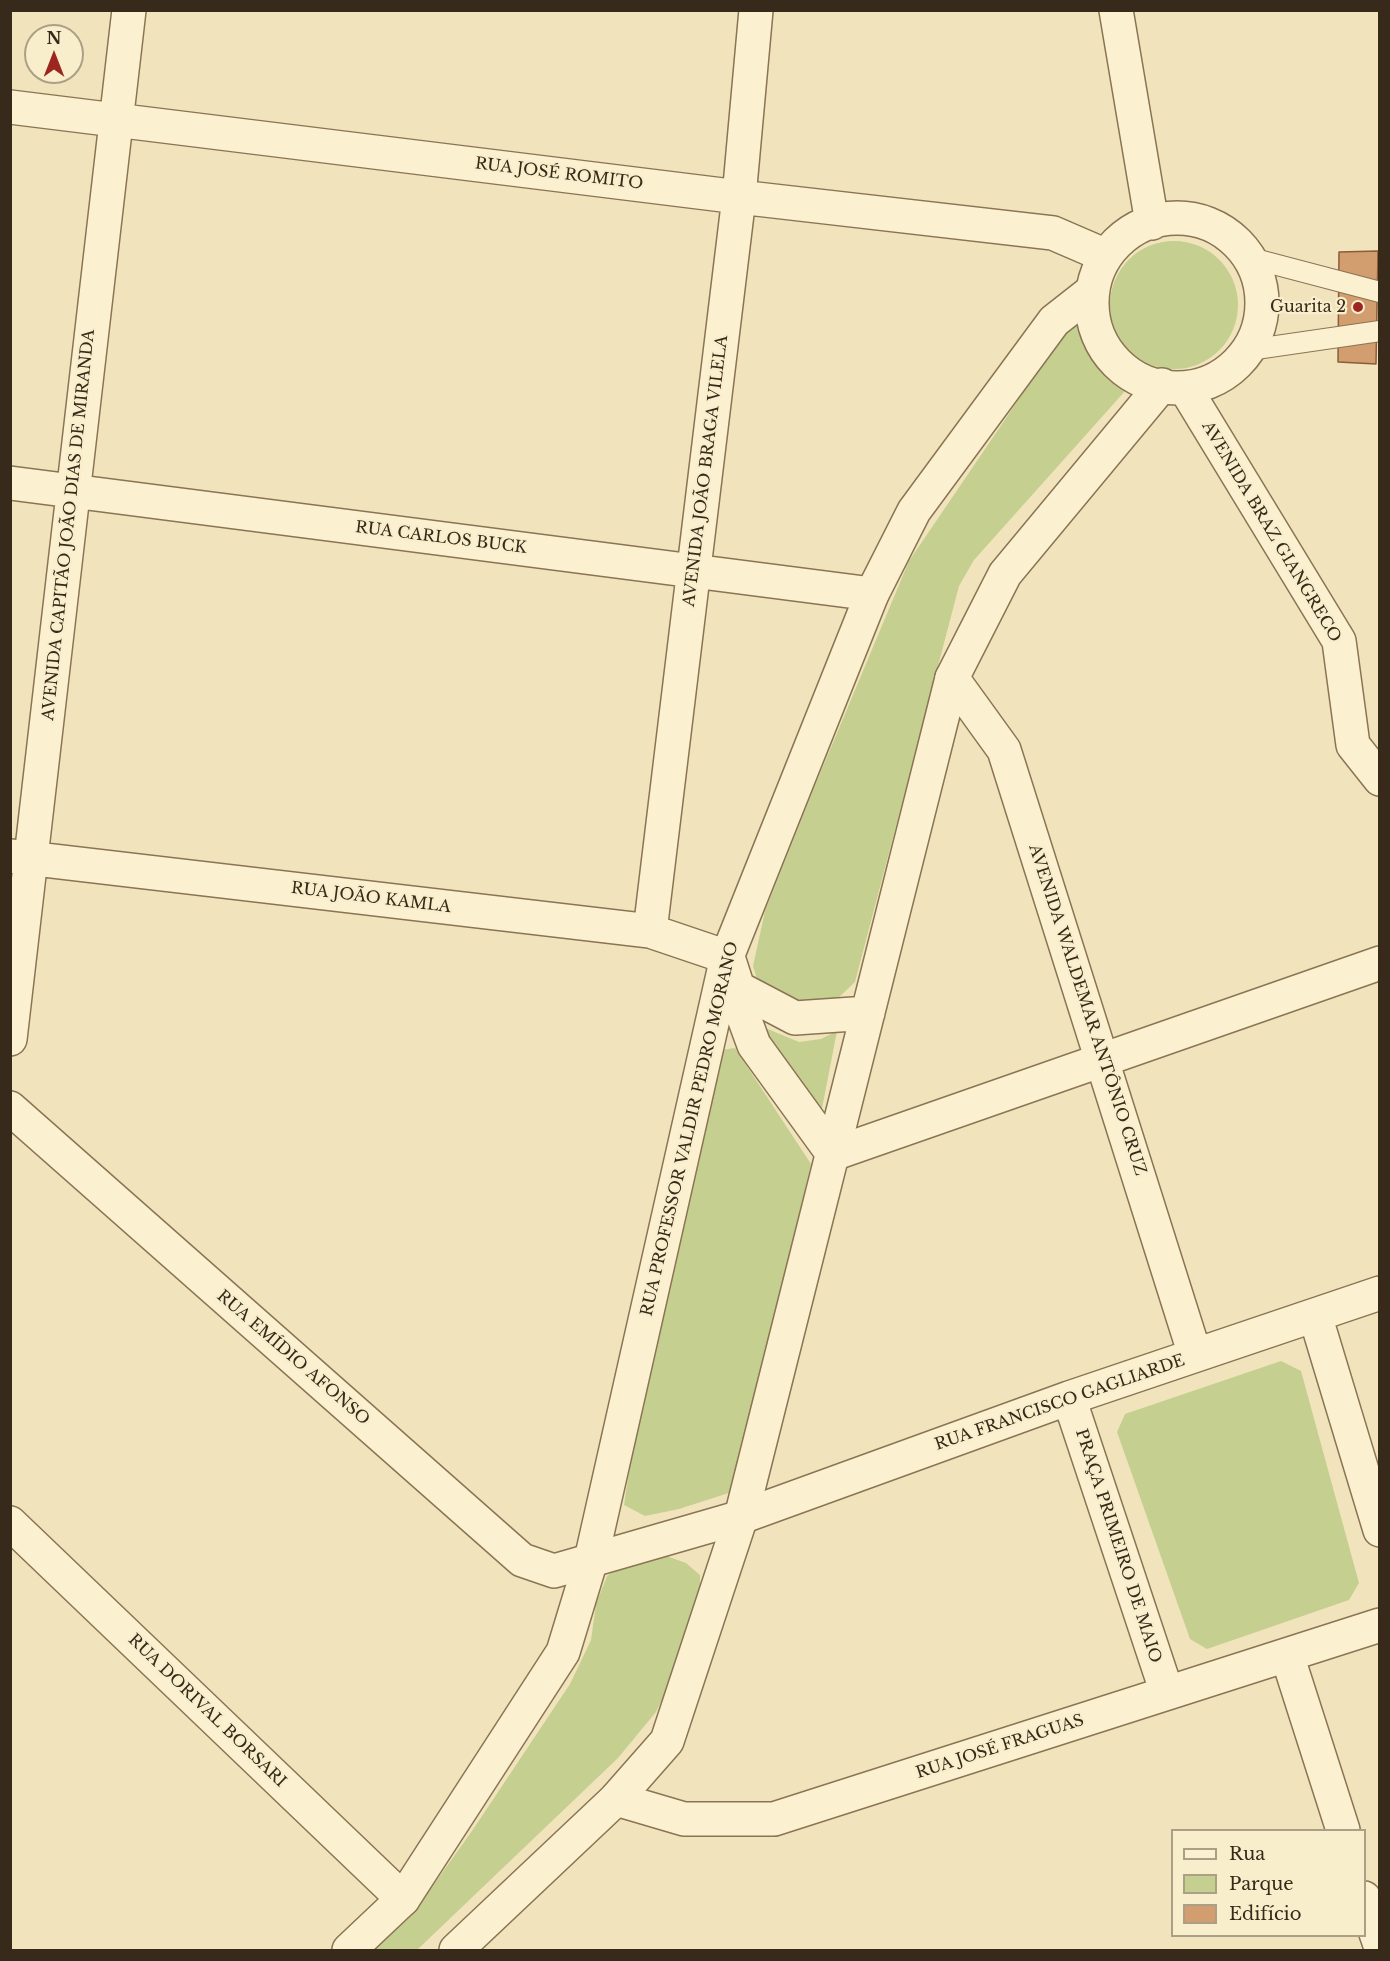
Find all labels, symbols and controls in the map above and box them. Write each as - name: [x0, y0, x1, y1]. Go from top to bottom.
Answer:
- north arrow: [24, 24, 84, 84]
- text: N: [46, 28, 62, 48]
- street label: RUA JOSÉ ROMITO: [474, 154, 644, 194]
- place label: Guarita 2: [1270, 297, 1346, 317]
- marker: Guarita 2: [1351, 300, 1365, 314]
- street label: AVENIDA CAPITÃO JOÃO DIAS DE MIRANDA: [39, 329, 99, 721]
- street label: AVENIDA JOÃO BRAGA VILELA: [680, 334, 732, 608]
- street label: AVENIDA BRAZ GIANGRECO: [1197, 418, 1345, 646]
- street label: RUA CARLOS BUCK: [354, 518, 528, 558]
- street label: AVENIDA WALDEMAR ANTÔNIO CRUZ: [1024, 842, 1150, 1178]
- street label: RUA JOÃO KAMLA: [290, 879, 452, 917]
- street label: RUA PROFESSOR VALDIR PEDRO MORANO: [637, 940, 743, 1318]
- street label: RUA EMÍDIO AFONSO: [213, 1286, 373, 1430]
- street label: RUA FRANCISCO GAGLIARDE: [933, 1351, 1187, 1455]
- street label: PRAÇA PRIMEIRO DE MAIO: [1071, 1427, 1165, 1665]
- street label: RUA DORIVAL BORSARI: [124, 1630, 290, 1792]
- street label: RUA JOSÉ FRAGUAS: [914, 1711, 1086, 1783]
- legend: [1171, 1829, 1366, 1937]
- text: Rua: [1229, 1843, 1265, 1865]
- text: Parque: [1229, 1873, 1294, 1895]
- text: Edifício: [1229, 1903, 1302, 1925]

